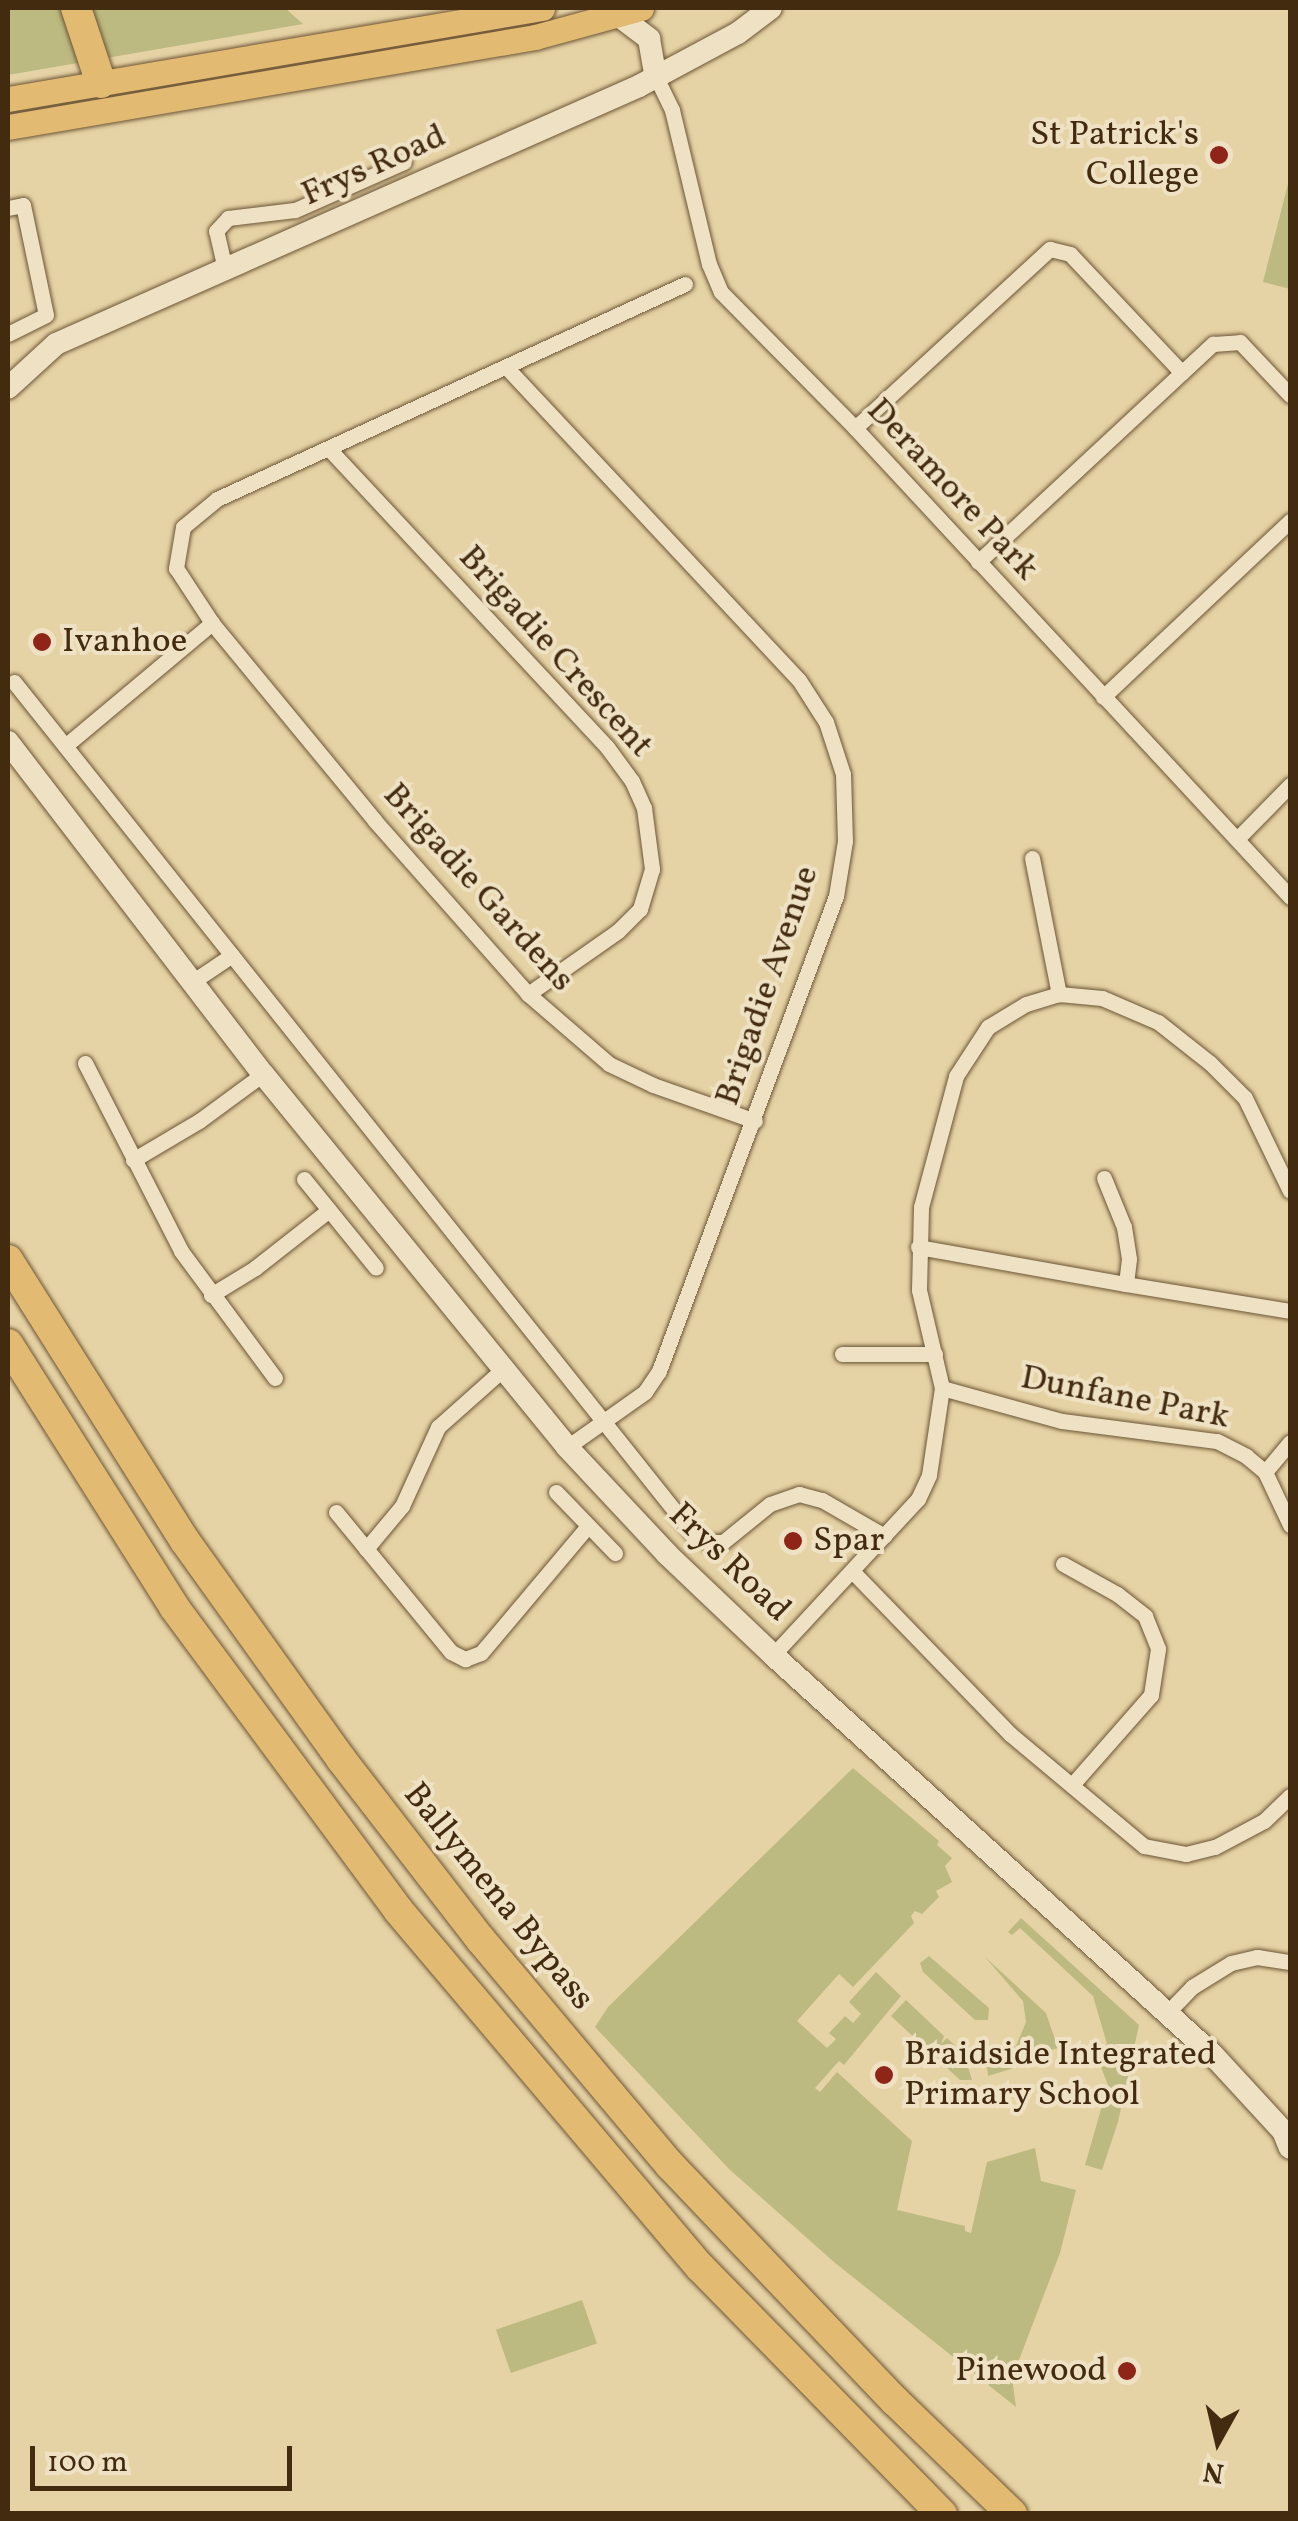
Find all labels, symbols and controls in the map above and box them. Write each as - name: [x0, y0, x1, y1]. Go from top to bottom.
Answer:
- place label: St Patrick's College: [1030, 114, 1199, 196]
- street label: Frys Road: [295, 116, 453, 216]
- marker: St Patrick's College: [1208, 144, 1230, 166]
- street label: Deramore Park: [857, 390, 1047, 590]
- street label: Brigadie Crescent: [449, 537, 661, 767]
- place label: Ivanhoe: [62, 621, 187, 663]
- marker: Ivanhoe: [31, 631, 53, 653]
- street label: Brigadie Gardens: [373, 775, 583, 1001]
- street label: Brigadie Avenue: [707, 861, 829, 1111]
- street label: Dunfane Park: [1017, 1357, 1233, 1439]
- street label: Frys Road: [659, 1495, 799, 1631]
- place label: Spar: [813, 1520, 884, 1562]
- marker: Spar: [782, 1530, 804, 1552]
- street label: Ballymena Bypass: [394, 1775, 602, 2019]
- place label: Braidside Integrated Primary School: [904, 2034, 1217, 2116]
- marker: Braidside Integrated Primary School: [873, 2064, 895, 2086]
- place label: Pinewood: [955, 2350, 1107, 2392]
- marker: Pinewood: [1116, 2360, 1138, 2382]
- north arrow: [1168, 2391, 1268, 2491]
- scale bar: [35, 2426, 298, 2488]
- text: 100 m: [47, 2442, 128, 2484]
- text: N: [1201, 2450, 1227, 2492]

